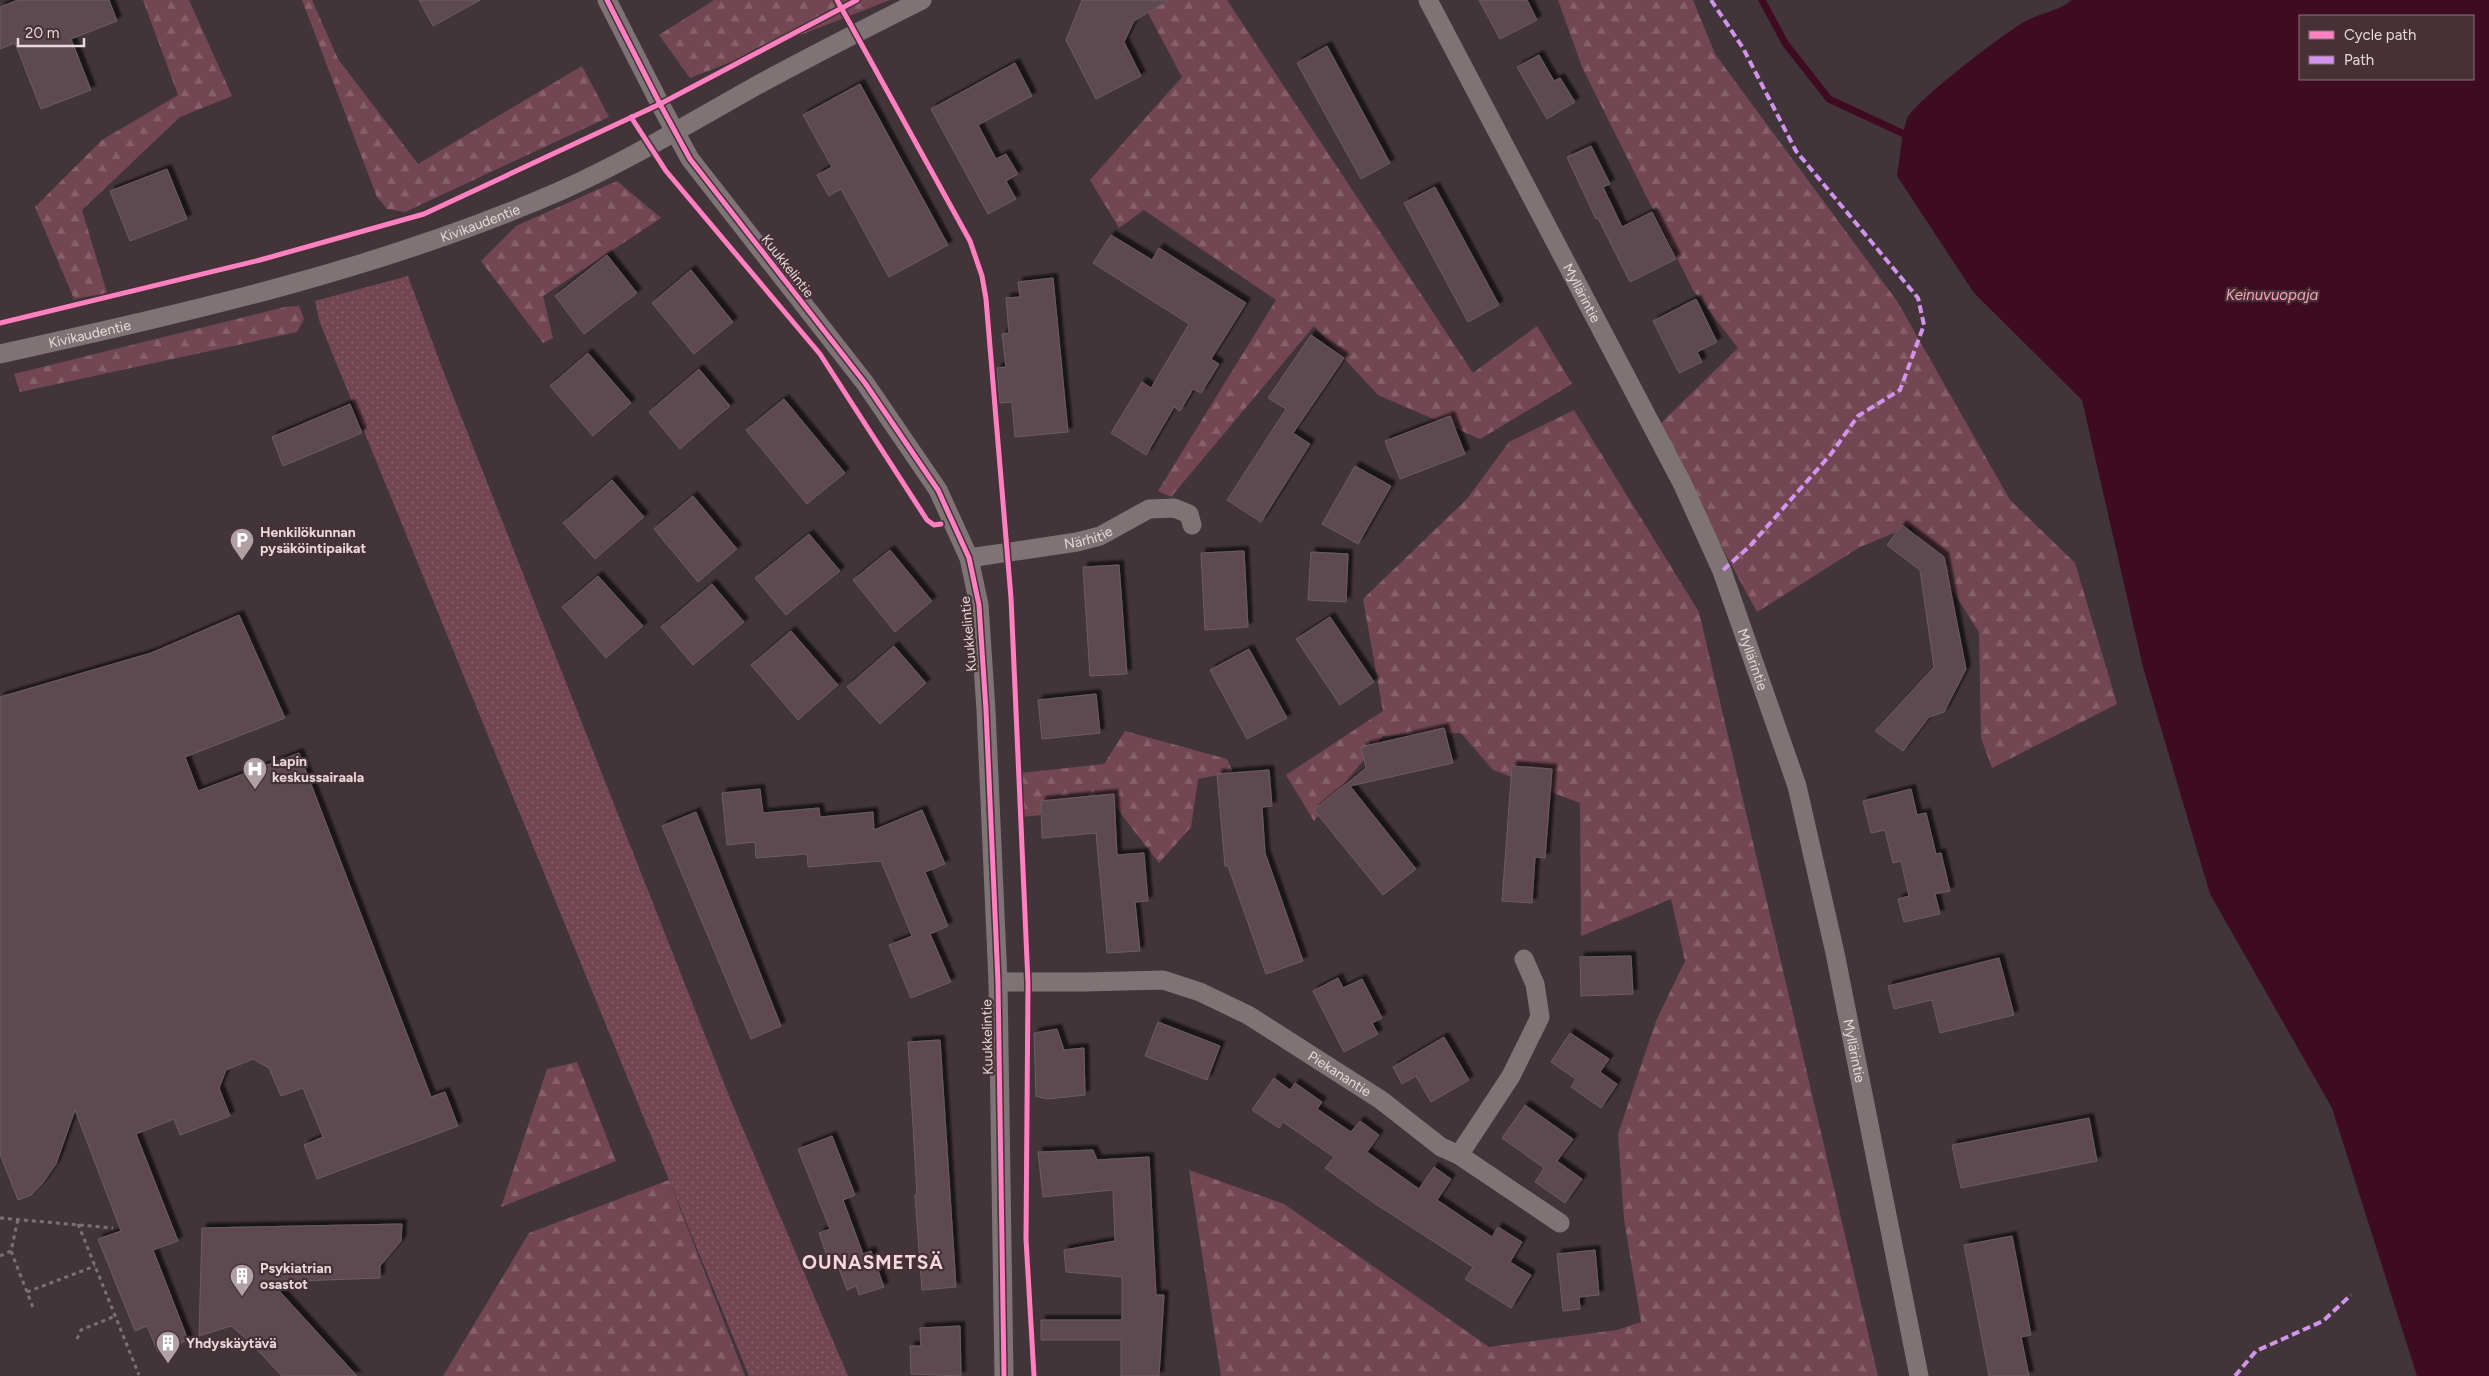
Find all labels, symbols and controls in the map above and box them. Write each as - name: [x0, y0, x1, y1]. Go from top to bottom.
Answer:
- scale bar: [18, 15, 84, 47]
- legend: [2299, 15, 2474, 80]
- text: 20 m: [25, 24, 59, 42]
- text: Cycle path: [2344, 26, 2416, 44]
- text: Path: [2344, 51, 2374, 69]
- street label: Kivikaudentie: [438, 201, 523, 246]
- street label: Kuukkelintie: [758, 231, 818, 302]
- street label: Myllärintie: [1559, 261, 1604, 326]
- water label: Keinuvuopaja: [2226, 286, 2319, 304]
- street label: Kivikaudentie: [47, 317, 133, 352]
- street label: Närhitie: [1063, 523, 1116, 553]
- place label: Henkilökunnan pysäköintipaikat: [260, 524, 366, 557]
- parking icon: Henkilökunnan pysäköintipaikat: [229, 527, 255, 561]
- street label: Kuukkelintie: [957, 595, 980, 672]
- street label: Myllärintie: [1734, 626, 1771, 693]
- place label: Lapin keskussairaala: [272, 753, 364, 786]
- hospital icon: Lapin keskussairaala: [242, 756, 268, 790]
- street label: Kuukkelintie: [978, 999, 997, 1075]
- street label: Myllärintie: [1839, 1018, 1869, 1084]
- street label: Piekanantie: [1305, 1048, 1375, 1101]
- district label: OUNASMETSÄ: [802, 1251, 944, 1274]
- place label: Psykiatrian osastot: [260, 1260, 332, 1293]
- building icon: Psykiatrian osastot: [229, 1263, 255, 1297]
- building icon: Yhdyskäytävä: [155, 1330, 181, 1364]
- place label: Yhdyskäytävä: [186, 1335, 277, 1352]

